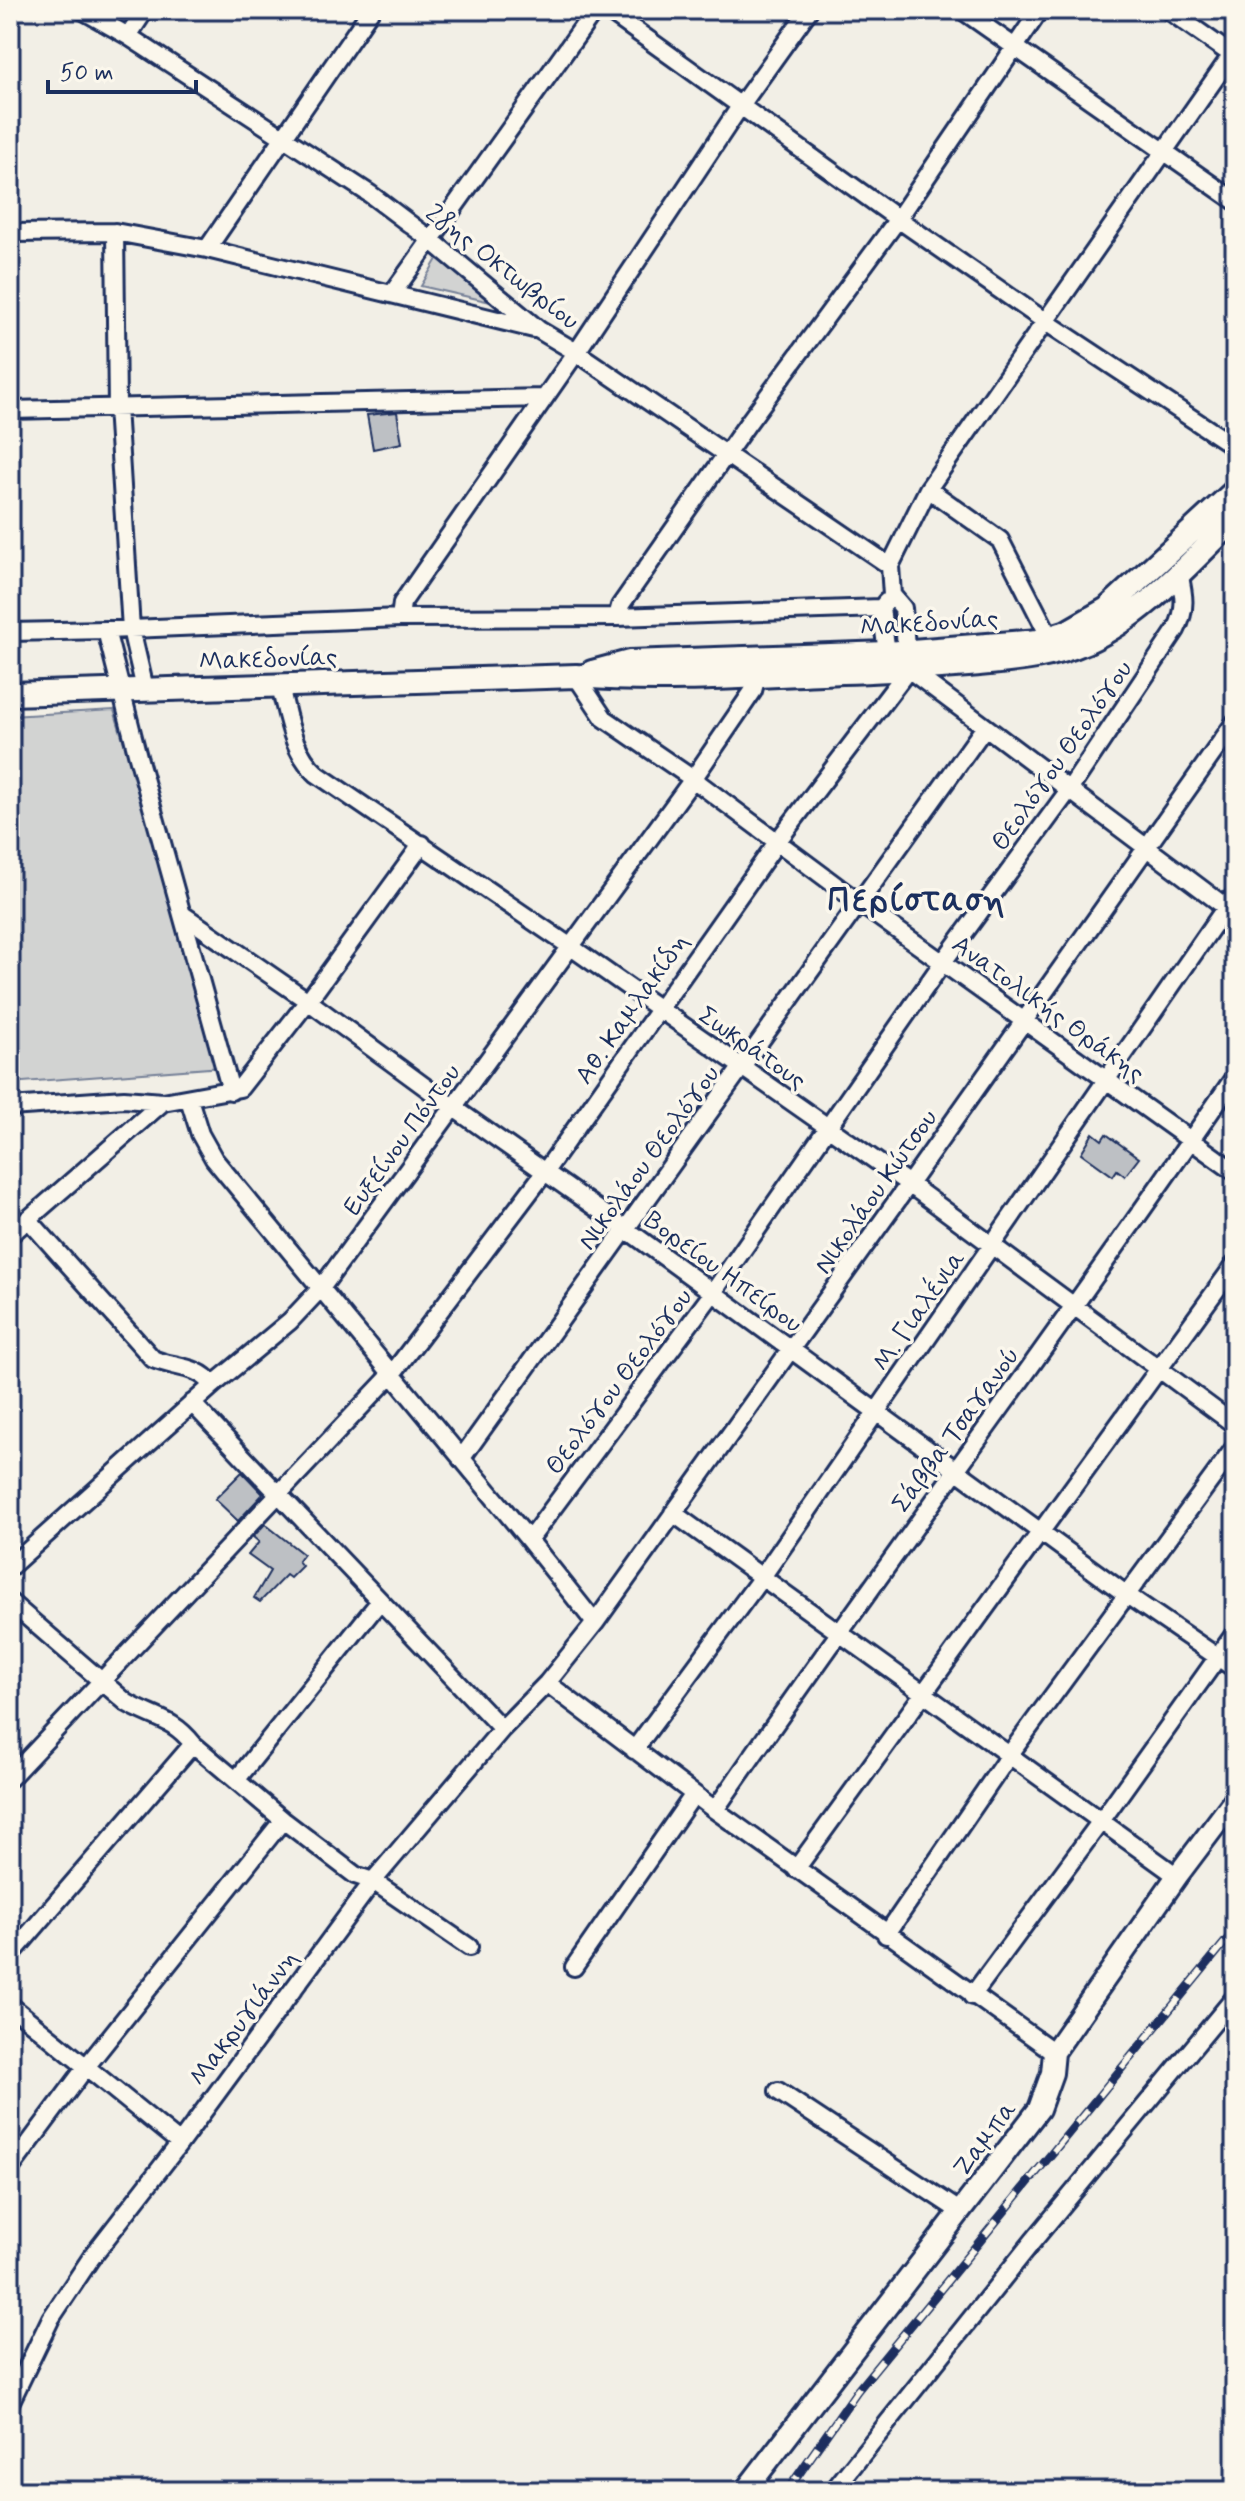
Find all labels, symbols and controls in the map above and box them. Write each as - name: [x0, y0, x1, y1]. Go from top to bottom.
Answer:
- scale bar: [48, 44, 196, 94]
- text: 50 m: [60, 58, 114, 89]
- street label: 28ης Οκτωβρίου: [418, 197, 586, 338]
- street label: Μακεδονίας: [859, 602, 1000, 646]
- street label: Μακεδονίας: [198, 641, 338, 679]
- street label: Θεολόγου Θεολόγου: [984, 654, 1141, 858]
- district label: Περίσταση: [827, 879, 1007, 924]
- street label: Αθ. Καμλακίδη: [568, 927, 697, 1091]
- street label: Ανατολικής Θράκης: [945, 928, 1151, 1091]
- street label: Σωκράτους: [691, 999, 813, 1098]
- street label: Ευξείνου Πόντου: [336, 1057, 469, 1223]
- street label: Νικολάου Θεολόγου: [571, 1059, 728, 1257]
- street label: Νικολάου Κώτσου: [807, 1103, 946, 1281]
- street label: Βορείου Ηπείρου: [637, 1204, 809, 1341]
- street label: Μ. Γιαλένια: [865, 1244, 974, 1378]
- street label: Θεολόγου Θεολόγου: [538, 1282, 701, 1482]
- street label: Σάββα Τσαγανού: [885, 1340, 1028, 1520]
- street label: Μακρυγιάννη: [182, 1943, 307, 2093]
- street label: Ζαμπα: [946, 2094, 1025, 2184]

